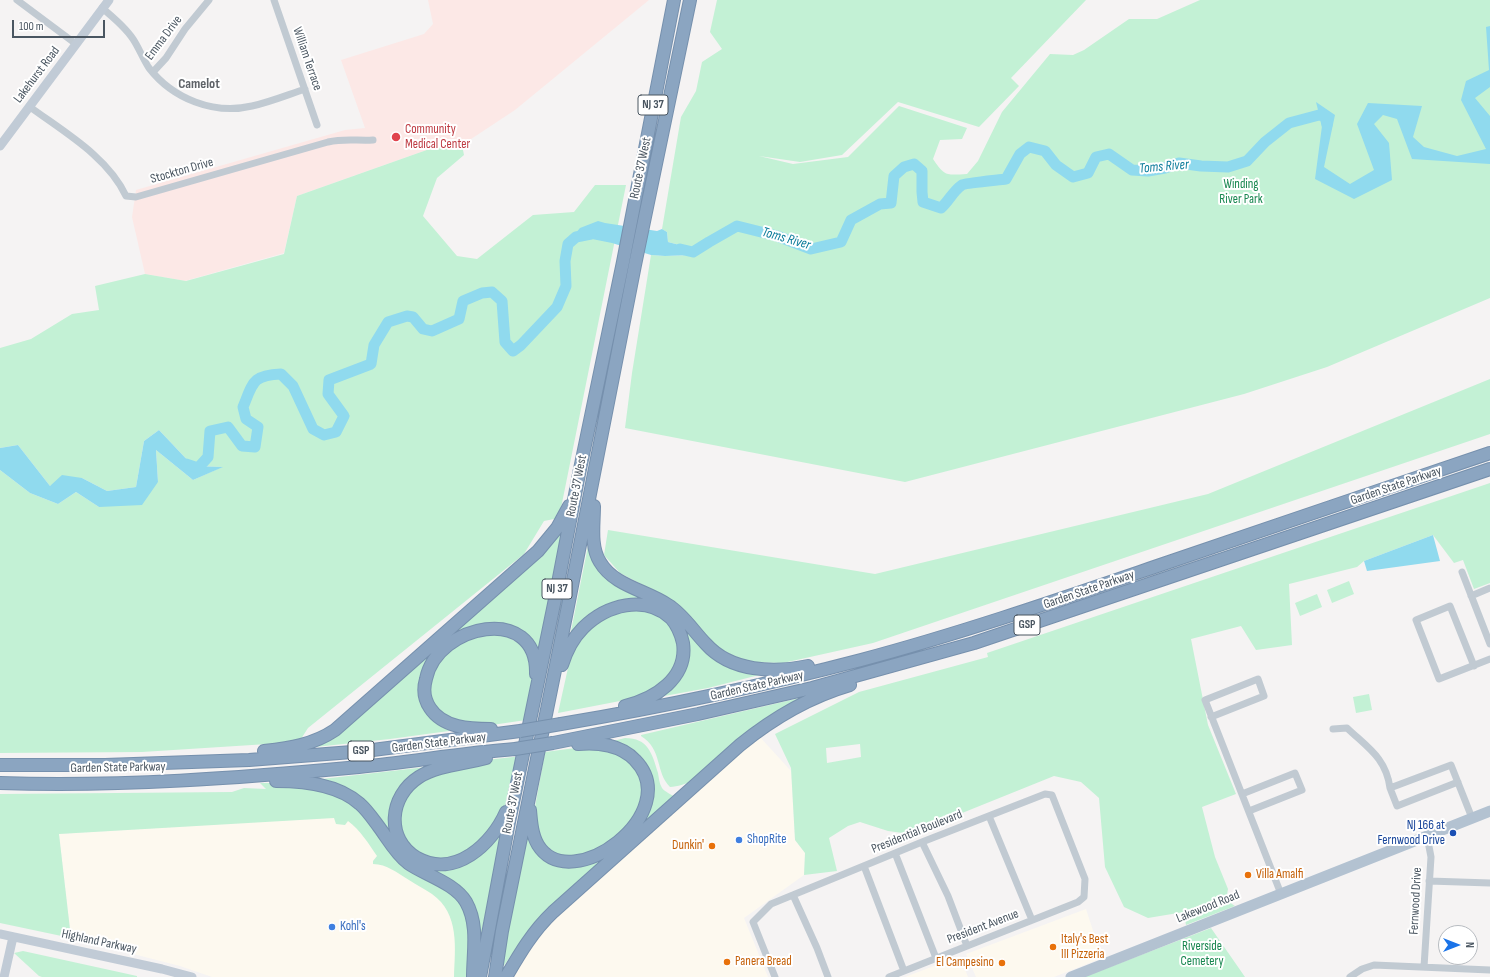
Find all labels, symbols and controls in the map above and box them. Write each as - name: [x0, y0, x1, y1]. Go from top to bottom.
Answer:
- scale bar: [14, 12, 107, 38]
- street label: Emma Drive: [142, 13, 186, 63]
- text: 100 m: [19, 19, 44, 34]
- street label: William Terrace: [289, 25, 325, 93]
- street label: Lakehurst Road: [11, 44, 63, 106]
- district label: Camelot: [178, 76, 220, 92]
- road number: NJ 37: [638, 95, 668, 115]
- place label: Community Medical Center: [405, 122, 470, 153]
- marker: Community Medical Center: [390, 131, 402, 143]
- street label: Route 37 West: [627, 136, 655, 200]
- street label: Stockton Drive: [149, 155, 215, 187]
- water label: Toms River: [1139, 156, 1189, 178]
- park label: Winding River Park: [1219, 177, 1263, 208]
- water label: Toms River: [760, 224, 812, 254]
- street label: Route 37 West: [563, 454, 591, 518]
- street label: Garden State Parkway: [1349, 463, 1443, 509]
- street label: Garden State Parkway: [1042, 567, 1136, 613]
- road number: NJ 37: [542, 579, 572, 599]
- road number: GSP: [1014, 615, 1040, 635]
- street label: Garden State Parkway: [709, 668, 805, 704]
- street label: Garden State Parkway: [391, 729, 487, 757]
- road number: GSP: [348, 741, 374, 761]
- street label: Garden State Parkway: [70, 759, 166, 777]
- street label: Route 37 West: [499, 771, 527, 835]
- street label: Presidential Boulevard: [869, 807, 965, 857]
- place label: NJ 166 at Fernwood Drive: [1378, 818, 1445, 849]
- marker: NJ 166 at Fernwood Drive: [1448, 828, 1458, 838]
- place label: ShopRite: [747, 832, 786, 848]
- marker: ShopRite: [734, 835, 744, 845]
- place label: Dunkin': [672, 838, 704, 854]
- marker: Dunkin': [707, 841, 717, 851]
- place label: Villa Amalfi: [1256, 867, 1303, 883]
- street label: Fernwood Drive: [1406, 867, 1426, 935]
- marker: Villa Amalfi: [1243, 870, 1253, 880]
- street label: Lakewood Road: [1174, 887, 1242, 927]
- street label: President Avenue: [945, 906, 1021, 948]
- place label: Kohl's: [340, 919, 366, 935]
- marker: Kohl's: [327, 922, 337, 932]
- north arrow: [1438, 925, 1478, 965]
- street label: Highland Parkway: [60, 926, 138, 958]
- place label: Italy's Best III Pizzeria: [1061, 932, 1108, 963]
- park label: Riverside Cemetery: [1181, 939, 1223, 970]
- marker: Italy's Best III Pizzeria: [1048, 942, 1058, 952]
- text: N: [1463, 942, 1476, 948]
- place label: Panera Bread: [735, 954, 792, 970]
- place label: El Campesino: [936, 955, 994, 971]
- marker: Panera Bread: [722, 957, 732, 967]
- marker: El Campesino: [997, 958, 1007, 968]

